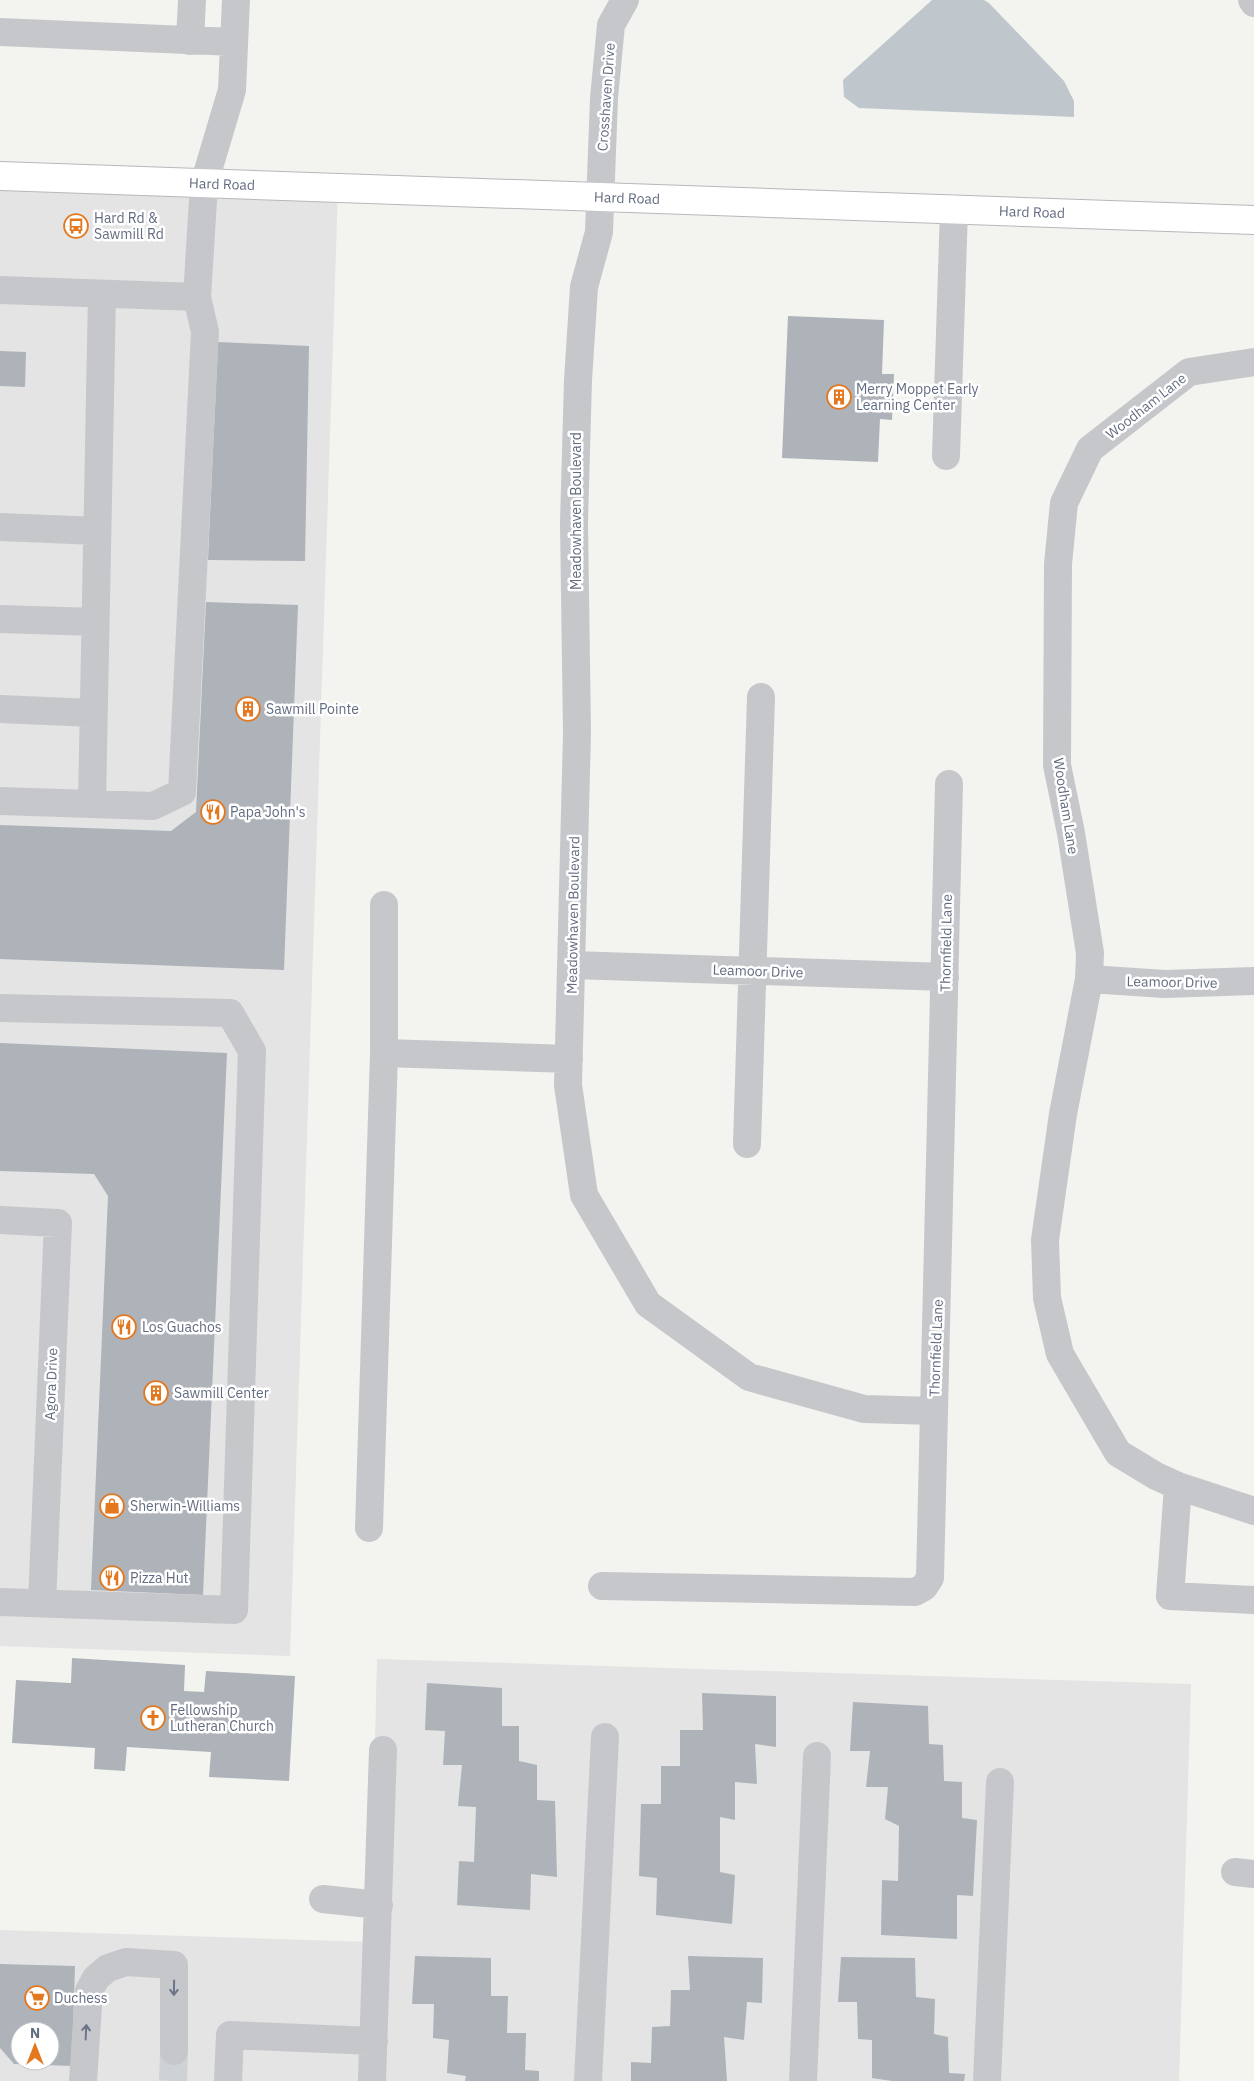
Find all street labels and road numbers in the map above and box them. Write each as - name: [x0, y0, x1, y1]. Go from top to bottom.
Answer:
- street label: Crosshaven Drive: [593, 42, 619, 152]
- street label: Hard Road: [189, 174, 255, 194]
- street label: Hard Road: [594, 188, 660, 208]
- street label: Hard Road: [999, 202, 1065, 222]
- street label: Woodham Lane: [1102, 369, 1190, 443]
- street label: Meadowhaven Boulevard: [567, 432, 585, 590]
- street label: Woodham Lane: [1050, 757, 1083, 856]
- street label: Meadowhaven Boulevard: [563, 836, 583, 994]
- street label: Thornfield Lane: [936, 894, 956, 992]
- street label: Leamoor Drive: [712, 960, 804, 982]
- street label: Leamoor Drive: [1126, 972, 1218, 992]
- street label: Thornfield Lane: [925, 1298, 947, 1397]
- street label: Agora Drive: [41, 1347, 61, 1421]

